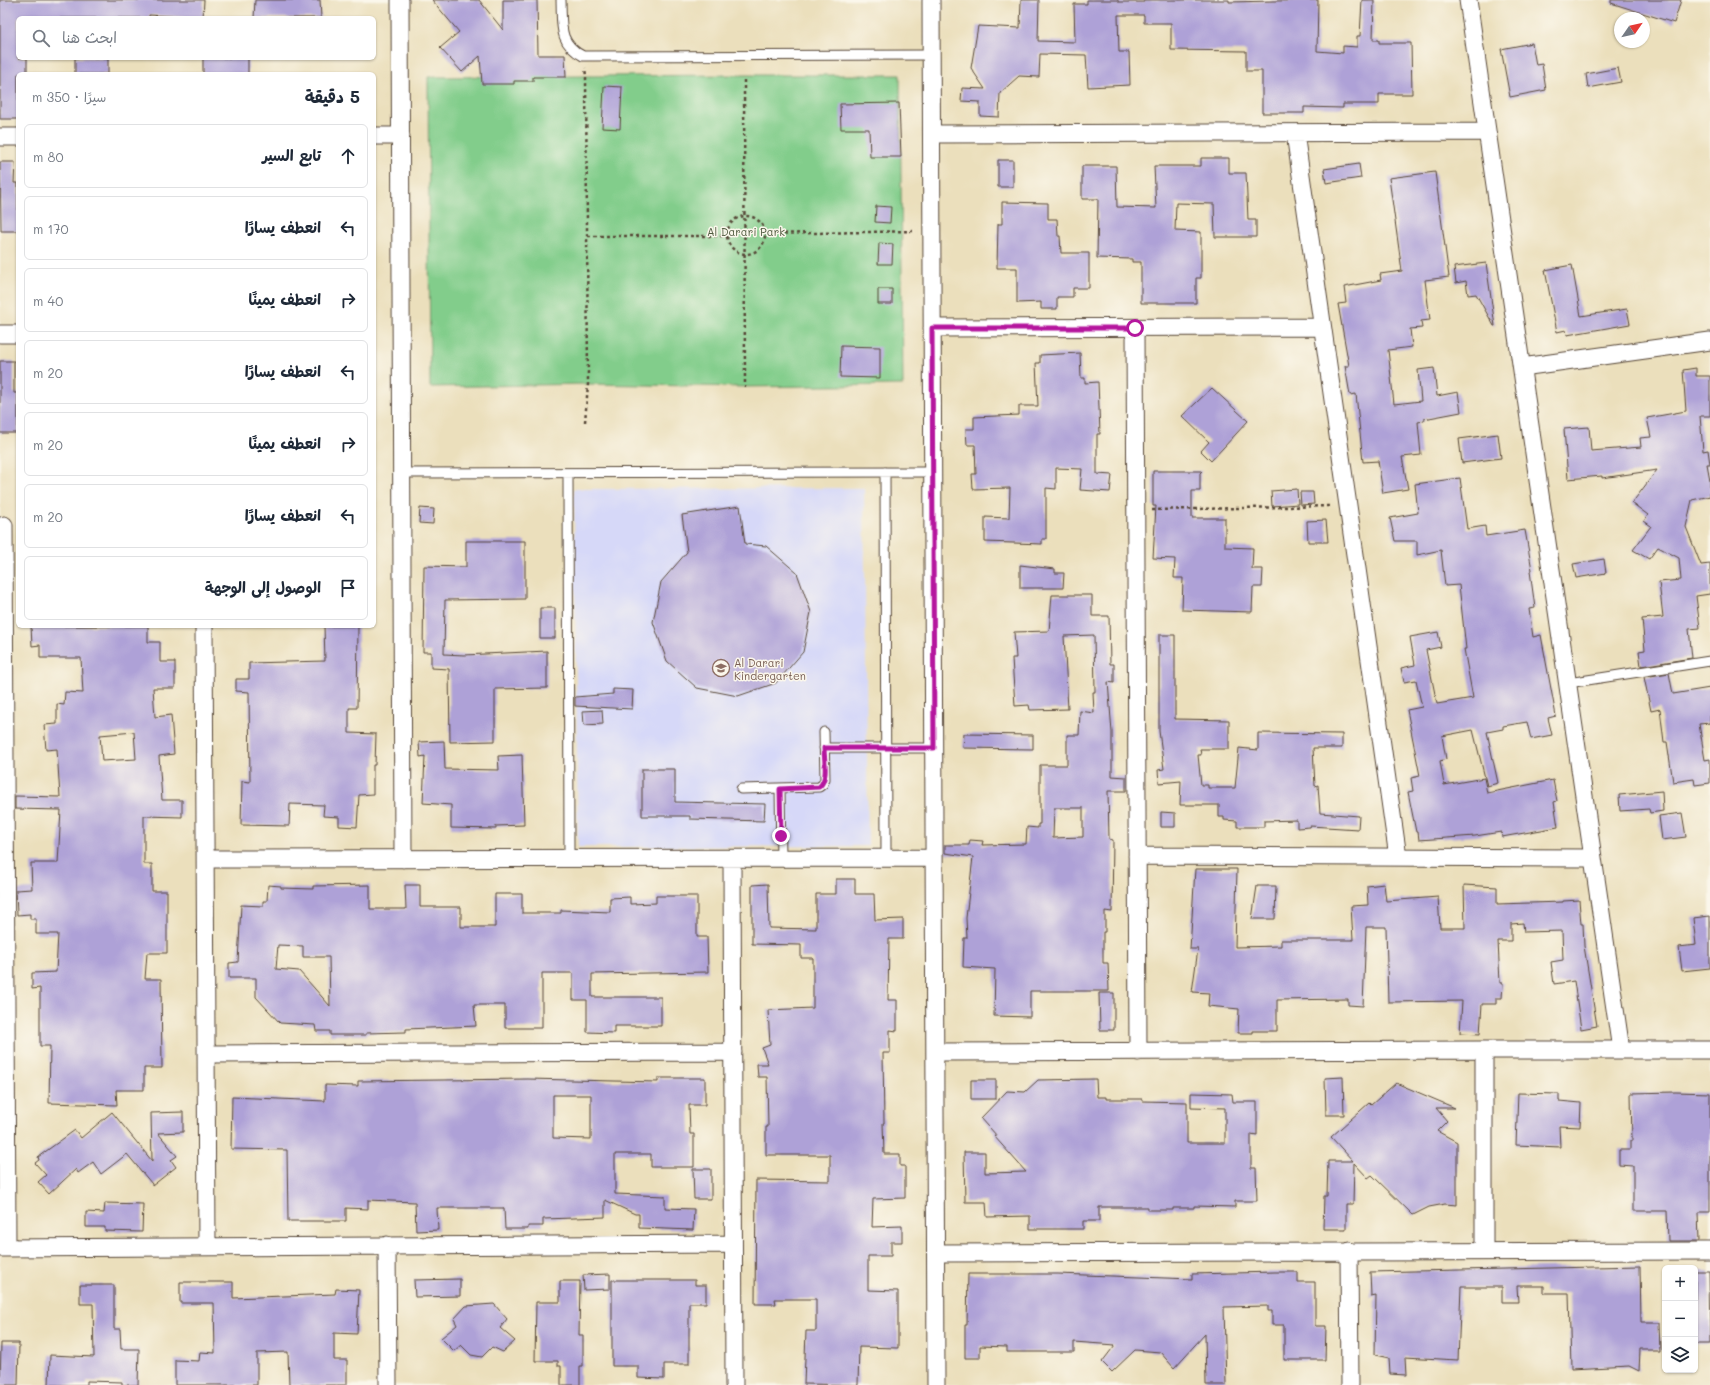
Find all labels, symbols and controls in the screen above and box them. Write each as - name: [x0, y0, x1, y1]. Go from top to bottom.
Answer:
- north arrow: [1614, 12, 1650, 48]
- search box: [16, 16, 376, 60]
- icon: search: [30, 27, 52, 49]
- text: ابحث هنا: [62, 27, 117, 47]
- text: 5 دقيقة: [305, 85, 360, 107]
- text: سيرًا · 350 m: [32, 88, 106, 105]
- text: تابع السير: [262, 145, 321, 165]
- icon: ahead: [337, 145, 359, 167]
- text: 80 m: [33, 148, 63, 165]
- text: انعطف يسارًا: [245, 217, 321, 237]
- icon: left: [337, 217, 359, 239]
- text: 170 m: [33, 220, 69, 237]
- park label: Al Darari Park: [707, 224, 785, 239]
- text: انعطف يمينًا: [249, 289, 321, 309]
- icon: right: [337, 289, 359, 311]
- text: 40 m: [33, 292, 63, 309]
- route start: [1126, 319, 1144, 337]
- text: انعطف يسارًا: [245, 361, 321, 381]
- icon: left: [337, 361, 359, 383]
- text: 20 m: [33, 364, 63, 381]
- text: انعطف يمينًا: [249, 433, 321, 453]
- icon: right: [337, 433, 359, 455]
- text: 20 m: [33, 436, 63, 453]
- text: انعطف يسارًا: [245, 505, 321, 525]
- icon: left: [337, 505, 359, 527]
- text: 20 m: [33, 508, 63, 525]
- text: الوصول إلى الوجهة: [205, 577, 321, 597]
- icon: arrive: [337, 577, 359, 599]
- place label: Al Darari Kindergarten: [734, 655, 806, 683]
- school or university icon: Al Darari Kindergarten: [711, 658, 731, 678]
- route end: [772, 827, 790, 845]
- map controls: [1662, 1265, 1698, 1373]
- button: +: [1662, 1265, 1698, 1301]
- button: −: [1662, 1301, 1698, 1337]
- button: layers: [1662, 1337, 1698, 1373]

